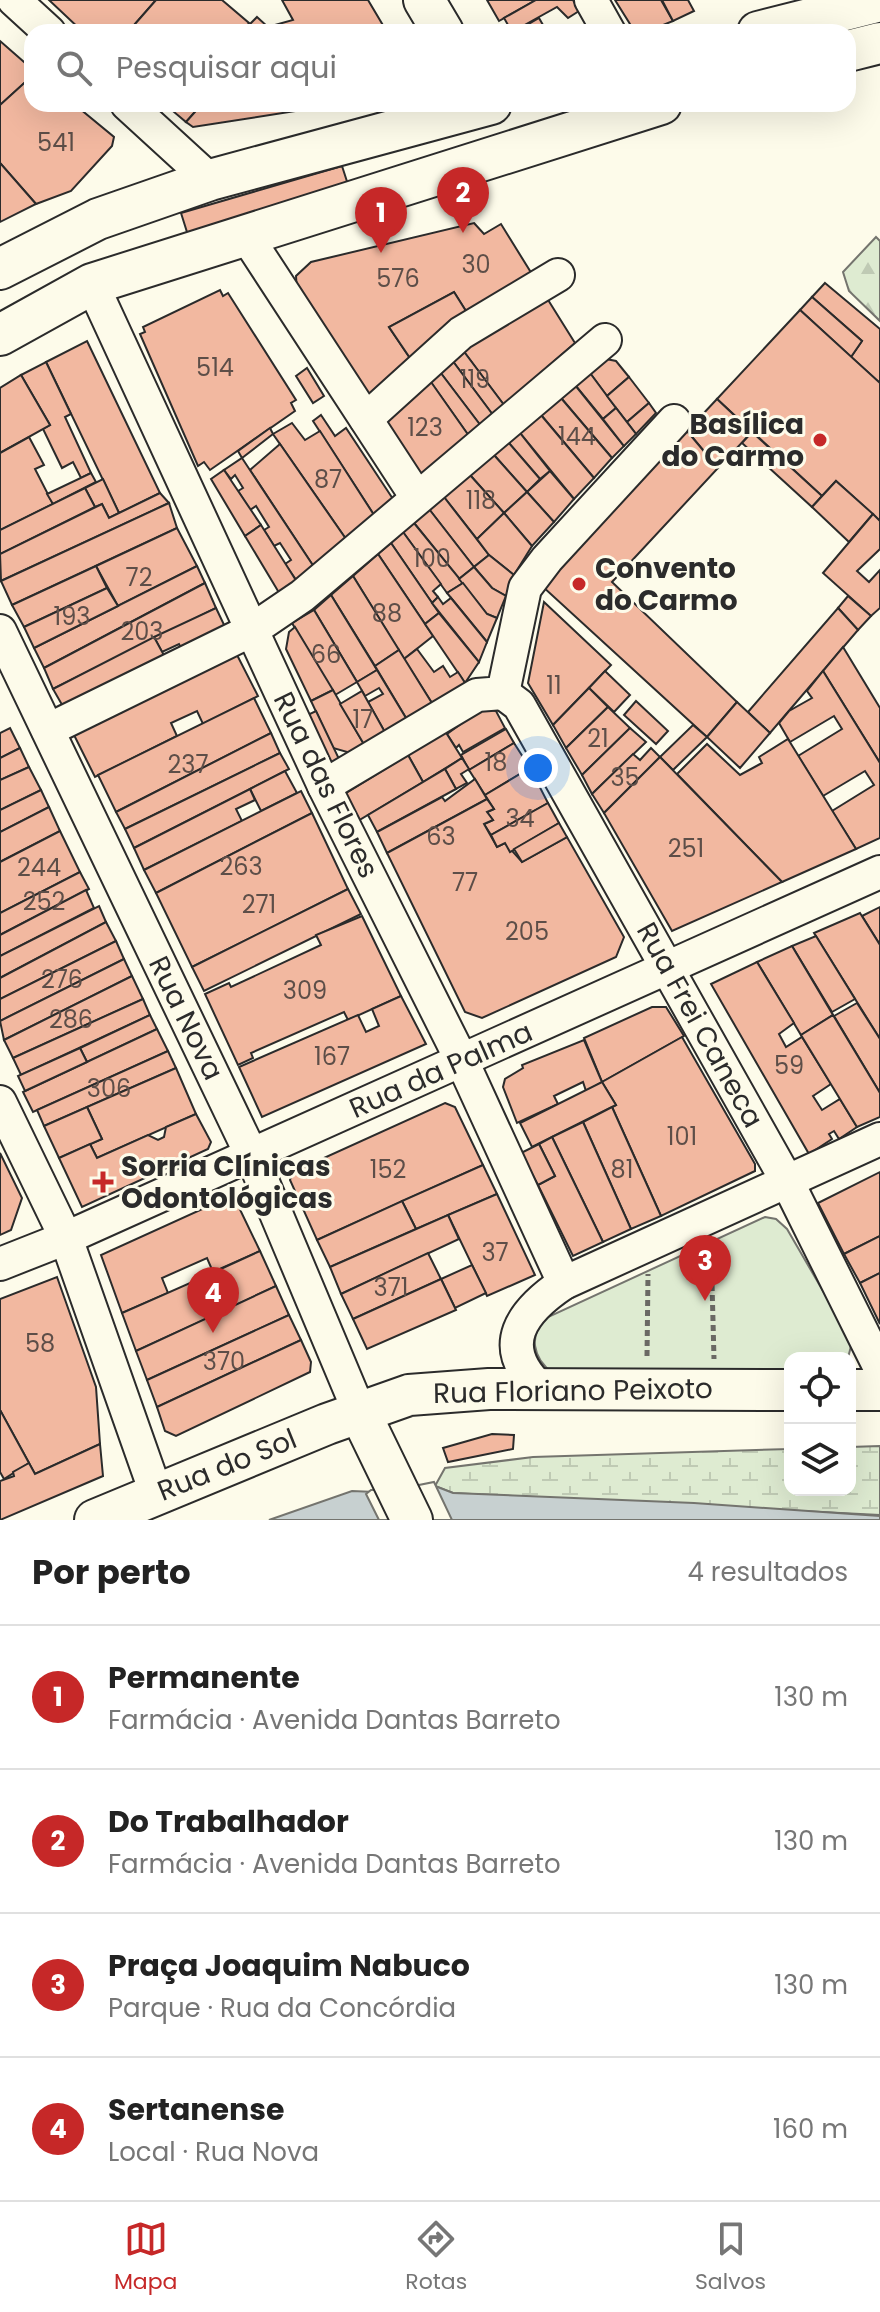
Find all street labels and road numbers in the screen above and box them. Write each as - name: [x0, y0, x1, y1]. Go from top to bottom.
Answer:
- street label: Rua das Flores: [264, 685, 388, 885]
- street label: Rua Frei Caneca: [627, 915, 773, 1135]
- street label: Rua Nova: [139, 949, 233, 1087]
- street label: Rua da Palma: [343, 1012, 539, 1128]
- street label: Rua Floriano Peixoto: [433, 1369, 713, 1413]
- street label: Rua do Sol: [152, 1419, 302, 1511]

